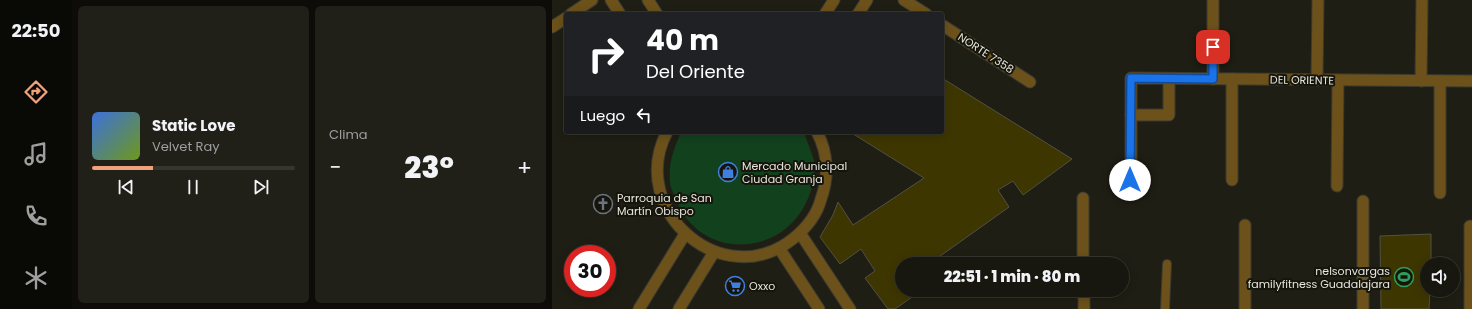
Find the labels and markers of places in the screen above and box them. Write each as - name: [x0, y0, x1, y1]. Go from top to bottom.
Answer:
- pin: [1196, 30, 1230, 64]
- place label: Mercado Municipal Ciudad Granja: [742, 158, 847, 187]
- shop icon: Mercado Municipal Ciudad Granja: [717, 161, 739, 183]
- place label: Parroquia de San Martín Obispo: [617, 190, 712, 219]
- church icon: Parroquia de San Martín Obispo: [592, 193, 614, 215]
- place label: nelsonvargas familyfitness Guadalajara: [1248, 263, 1390, 292]
- sports icon: nelsonvargas familyfitness Guadalajara: [1393, 266, 1415, 288]
- supermarket icon: Oxxo: [724, 275, 746, 297]
- place label: Oxxo: [749, 278, 775, 294]

